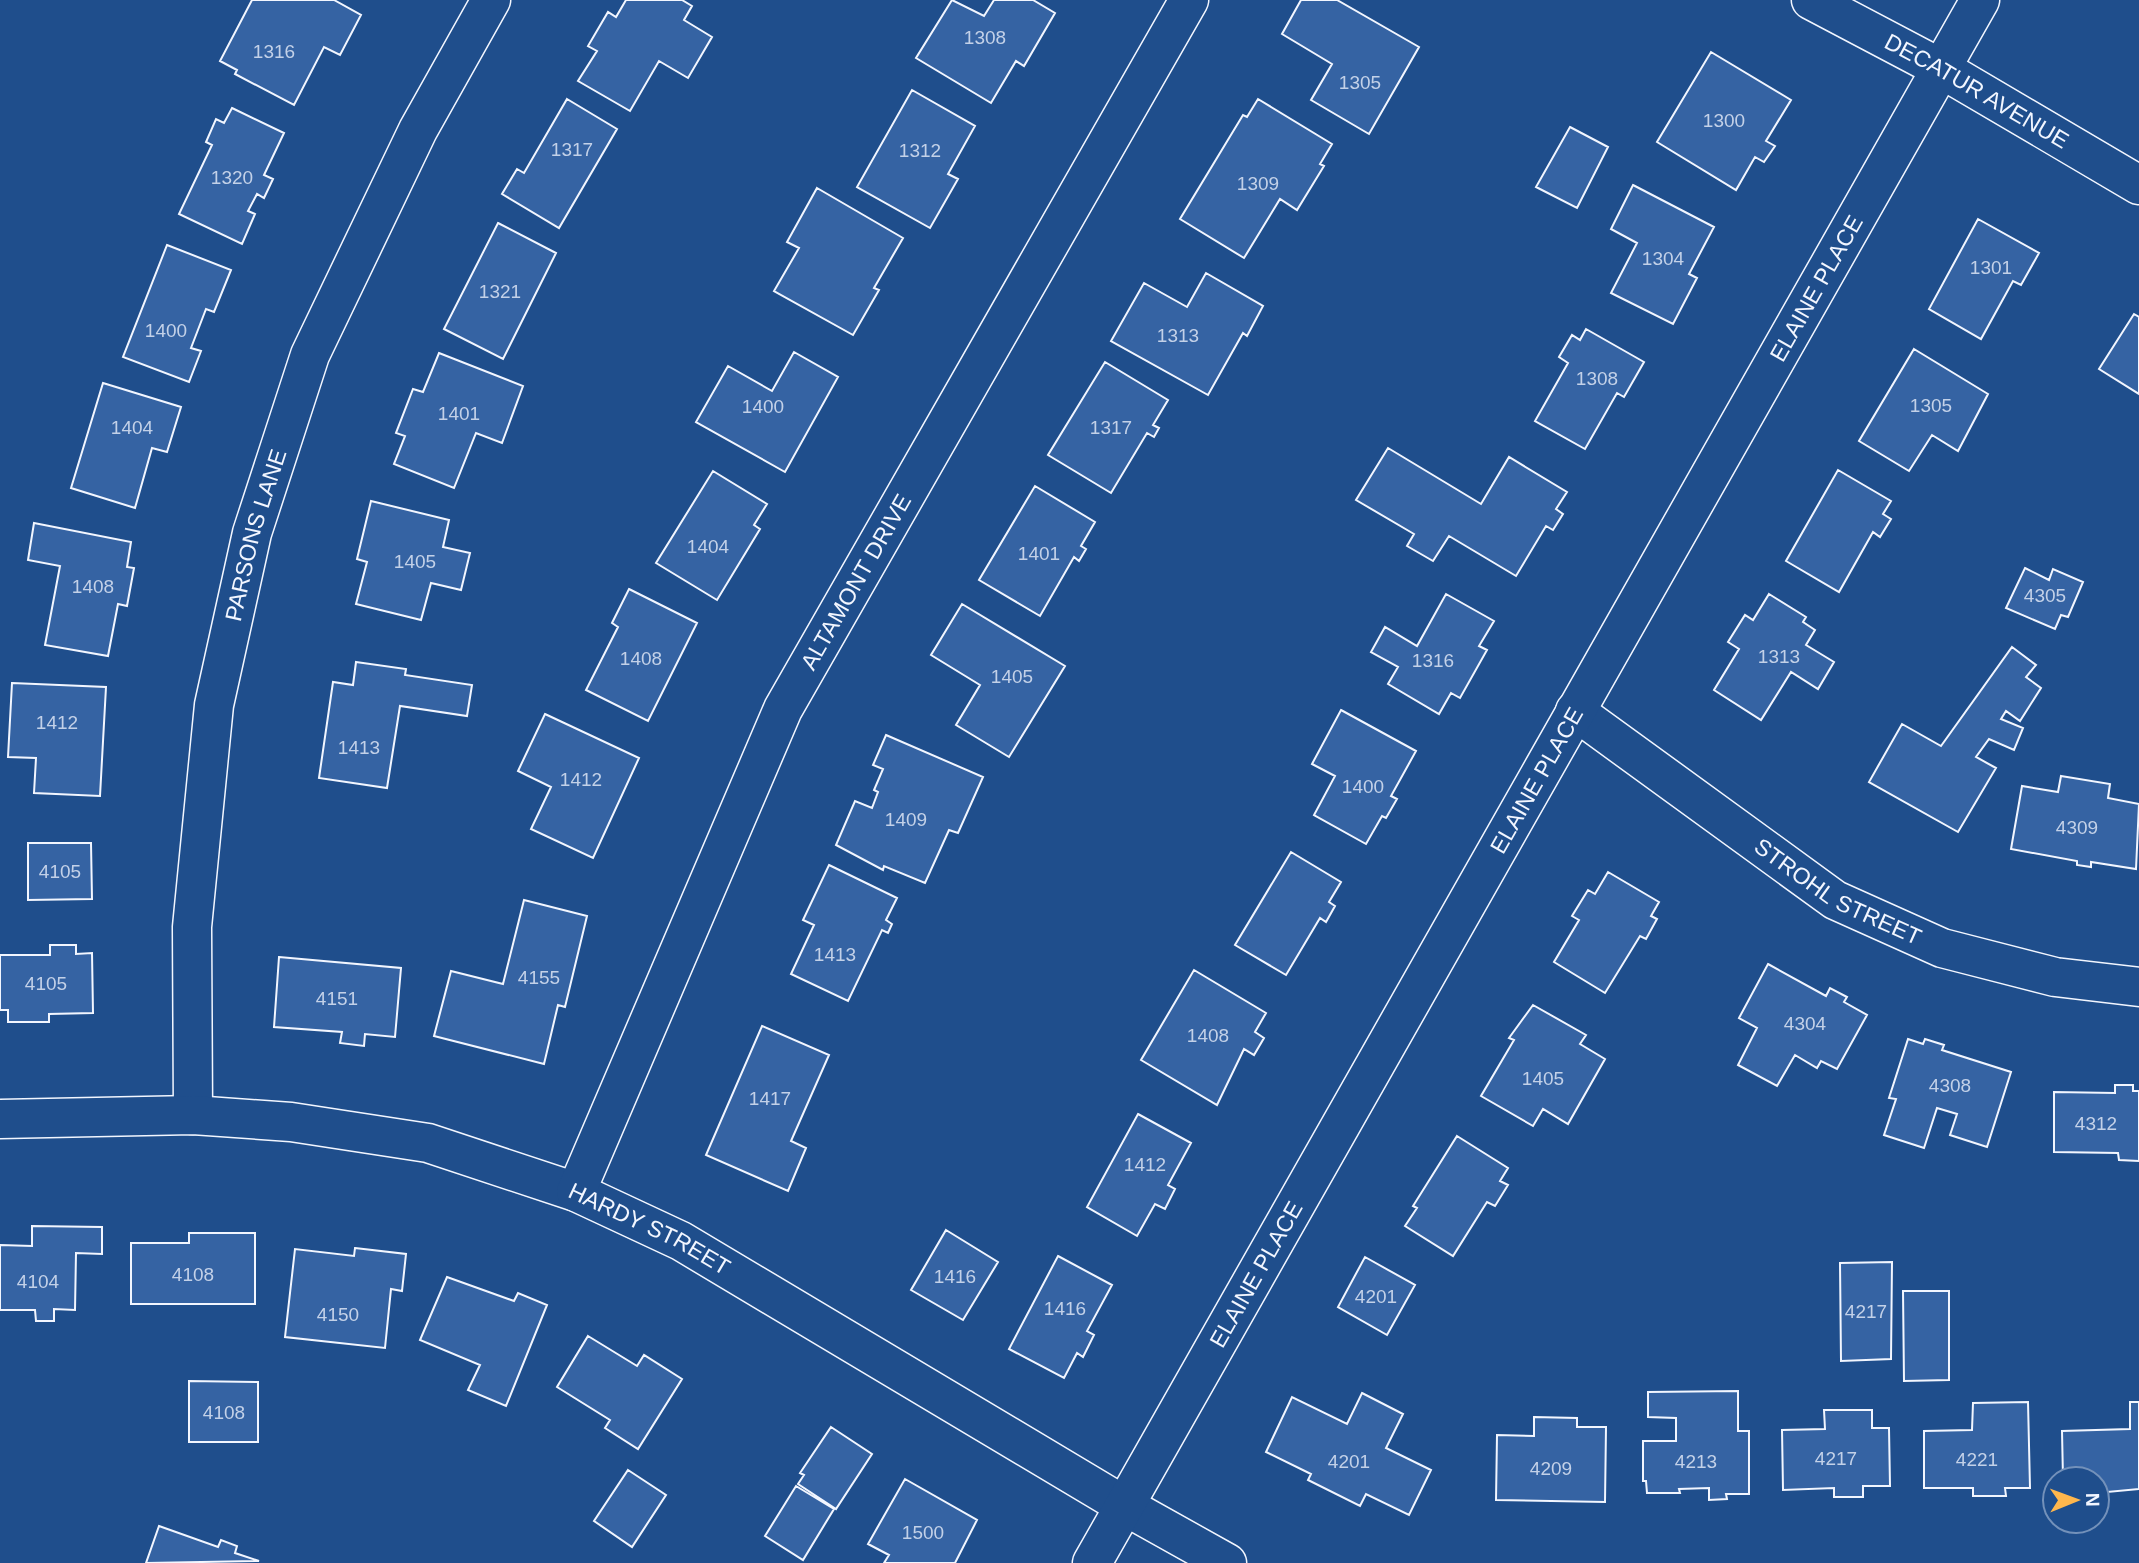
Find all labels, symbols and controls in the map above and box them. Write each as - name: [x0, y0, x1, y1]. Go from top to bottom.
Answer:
- house number: 1308: [964, 27, 1006, 48]
- street label: DECATUR AVENUE: [1880, 28, 2073, 154]
- house number: 1316: [253, 41, 295, 62]
- house number: 1305: [1339, 72, 1381, 93]
- house number: 1300: [1703, 110, 1745, 131]
- house number: 1317: [551, 139, 593, 160]
- house number: 1312: [899, 140, 941, 161]
- house number: 1320: [211, 167, 253, 188]
- house number: 1309: [1237, 173, 1279, 194]
- street label: ELAINE PLACE: [1764, 211, 1868, 366]
- house number: 1304: [1642, 248, 1685, 269]
- house number: 1301: [1970, 257, 2012, 278]
- house number: 1321: [479, 281, 521, 302]
- house number: 1400: [145, 320, 187, 341]
- house number: 1313: [1157, 325, 1199, 346]
- house number: 1308: [1576, 368, 1618, 389]
- house number: 1305: [1910, 395, 1952, 416]
- house number: 1400: [742, 396, 784, 417]
- house number: 1401: [438, 403, 480, 424]
- house number: 1404: [111, 417, 154, 438]
- house number: 1317: [1090, 417, 1132, 438]
- street label: PARSONS LANE: [220, 446, 291, 624]
- street label: ALTAMONT DRIVE: [795, 489, 916, 674]
- house number: 1404: [687, 536, 730, 557]
- house number: 1401: [1018, 543, 1060, 564]
- house number: 1405: [394, 551, 436, 572]
- house number: 1408: [72, 576, 114, 597]
- house number: 4305: [2024, 585, 2066, 606]
- house number: 1313: [1758, 646, 1800, 667]
- house number: 1408: [620, 648, 662, 669]
- house number: 1316: [1412, 650, 1454, 671]
- house number: 1405: [991, 666, 1033, 687]
- street label: ELAINE PLACE: [1485, 703, 1588, 858]
- house number: 1412: [36, 712, 78, 733]
- house number: 1413: [338, 737, 380, 758]
- house number: 1412: [560, 769, 602, 790]
- house number: 1400: [1342, 776, 1384, 797]
- house number: 1409: [885, 809, 927, 830]
- house number: 4309: [2056, 817, 2098, 838]
- street label: STROHL STREET: [1749, 833, 1926, 950]
- house number: 4105: [39, 861, 81, 882]
- house number: 1413: [814, 944, 856, 965]
- house number: 4155: [518, 967, 560, 988]
- house number: 4105: [25, 973, 67, 994]
- house number: 4151: [316, 988, 358, 1009]
- house number: 4304: [1784, 1013, 1827, 1034]
- house number: 1408: [1187, 1025, 1229, 1046]
- house number: 1405: [1522, 1068, 1564, 1089]
- house number: 4308: [1929, 1075, 1971, 1096]
- house number: 1417: [749, 1088, 791, 1109]
- house number: 4312: [2075, 1113, 2117, 1134]
- house number: 1412: [1124, 1154, 1166, 1175]
- street label: HARDY STREET: [565, 1177, 735, 1280]
- street label: ELAINE PLACE: [1204, 1197, 1308, 1352]
- house number: 4108: [172, 1264, 214, 1285]
- house number: 1416: [934, 1266, 976, 1287]
- house number: 4104: [17, 1271, 60, 1292]
- house number: 4201: [1355, 1286, 1397, 1307]
- house number: 1416: [1044, 1298, 1086, 1319]
- house number: 4217: [1845, 1301, 1887, 1322]
- house number: 4150: [317, 1304, 359, 1325]
- house number: 4108: [203, 1402, 245, 1423]
- house number: 4217: [1815, 1448, 1857, 1469]
- house number: 4221: [1956, 1449, 1998, 1470]
- house number: 4201: [1328, 1451, 1370, 1472]
- house number: 4213: [1675, 1451, 1717, 1472]
- house number: 4209: [1530, 1458, 1572, 1479]
- north arrow: [2041, 1465, 2111, 1535]
- text: N: [2082, 1493, 2103, 1507]
- house number: 1500: [902, 1522, 944, 1543]

